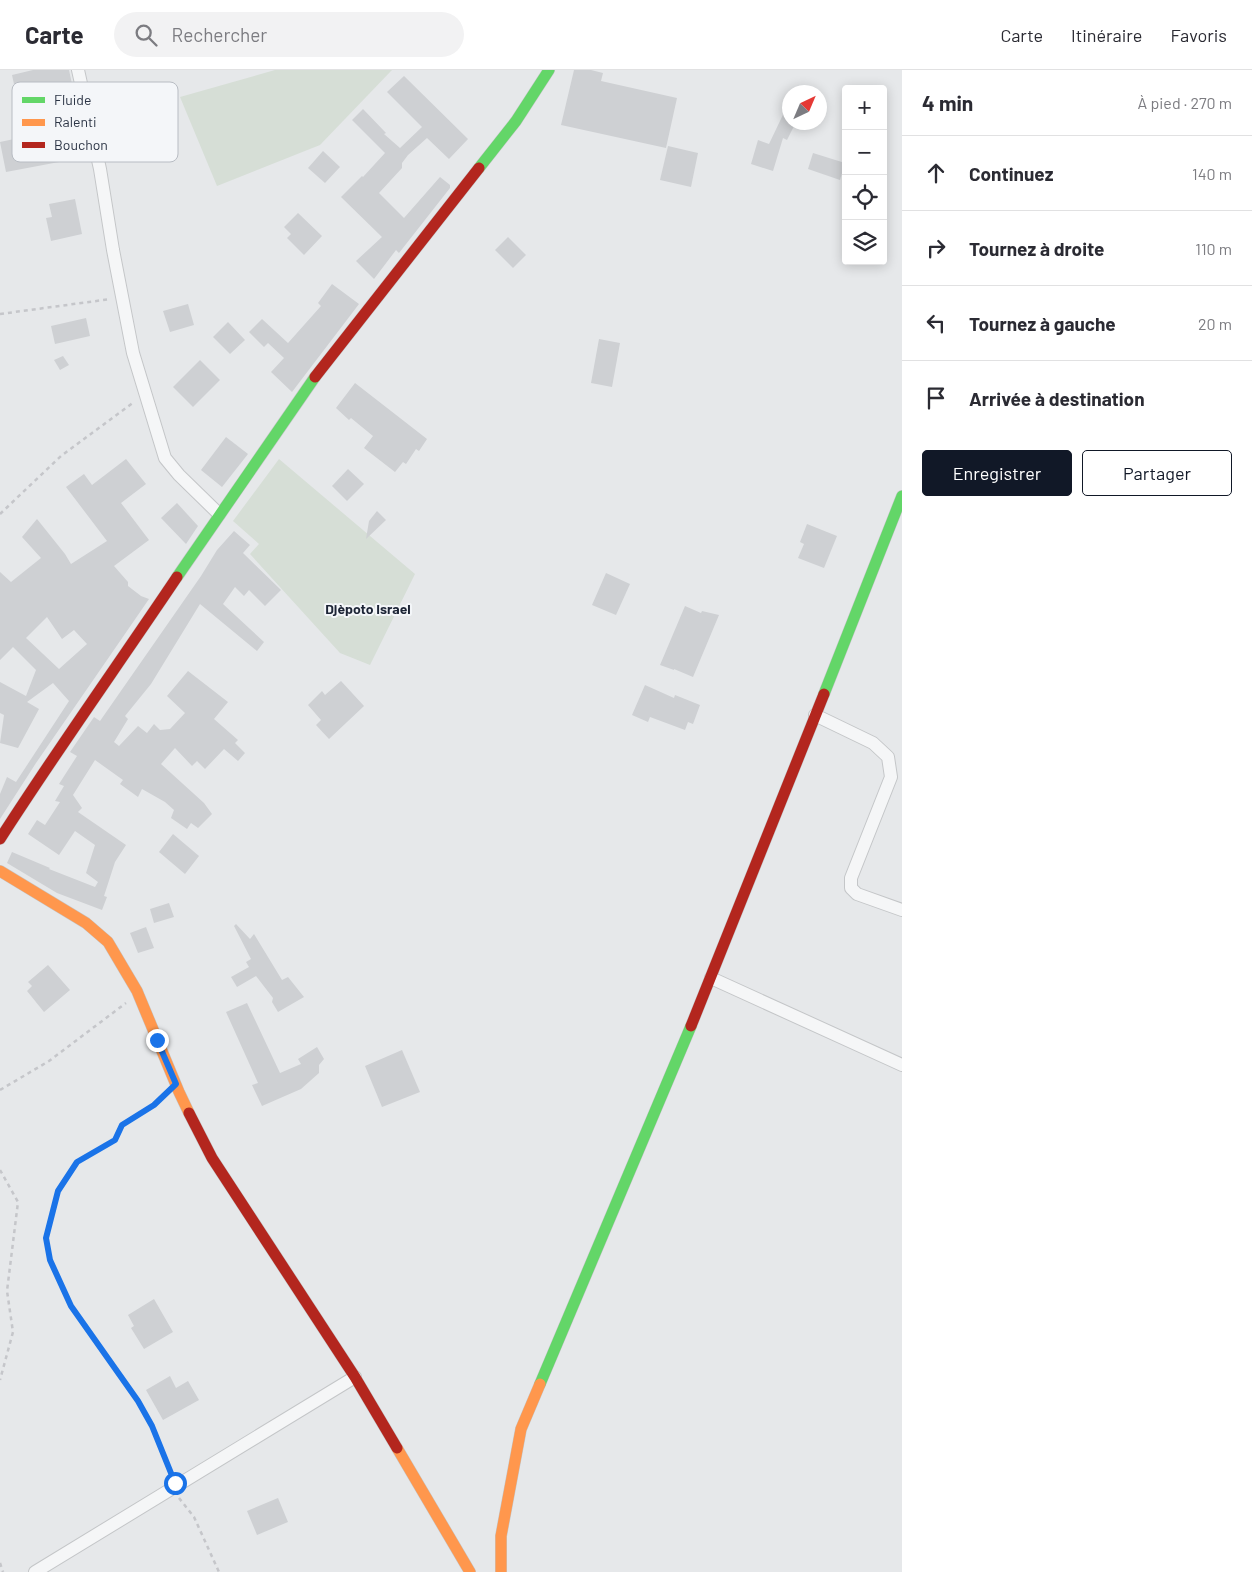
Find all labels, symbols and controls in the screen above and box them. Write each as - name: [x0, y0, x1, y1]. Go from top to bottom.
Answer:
- search box: [114, 12, 464, 57]
- text: Carte: [25, 20, 84, 49]
- icon: search: [132, 21, 160, 49]
- text: Rechercher: [172, 23, 267, 46]
- text: Carte: [1000, 24, 1043, 46]
- text: Itinéraire: [1071, 24, 1142, 46]
- text: Favoris: [1170, 24, 1227, 46]
- legend: [12, 82, 178, 162]
- north arrow: [782, 85, 827, 130]
- map controls: [842, 85, 887, 265]
- button: +: [842, 85, 887, 130]
- text: 4 min: [922, 90, 973, 115]
- text: Fluide: [54, 91, 91, 108]
- text: À pied · 270 m: [1138, 93, 1232, 112]
- text: Ralenti: [54, 113, 97, 130]
- button: −: [842, 130, 887, 175]
- text: Bouchon: [54, 136, 108, 153]
- icon: ahead: [922, 159, 950, 187]
- text: Continuez: [969, 162, 1053, 185]
- text: 140 m: [1192, 164, 1232, 183]
- button: locate: [842, 175, 887, 220]
- button: layers: [842, 220, 887, 265]
- icon: right: [922, 234, 950, 262]
- text: Tournez à droite: [969, 237, 1105, 260]
- text: 110 m: [1195, 239, 1232, 258]
- icon: left: [922, 309, 950, 337]
- text: Tournez à gauche: [969, 312, 1116, 335]
- text: 20 m: [1198, 314, 1232, 333]
- icon: arrive: [922, 384, 950, 412]
- text: Arrivée à destination: [969, 387, 1145, 410]
- button: Enregistrer: [922, 450, 1072, 496]
- button: Partager: [1082, 450, 1232, 496]
- district label: Djèpoto Israel: [325, 600, 411, 617]
- route end: [146, 1029, 169, 1052]
- route start: [164, 1472, 187, 1495]

